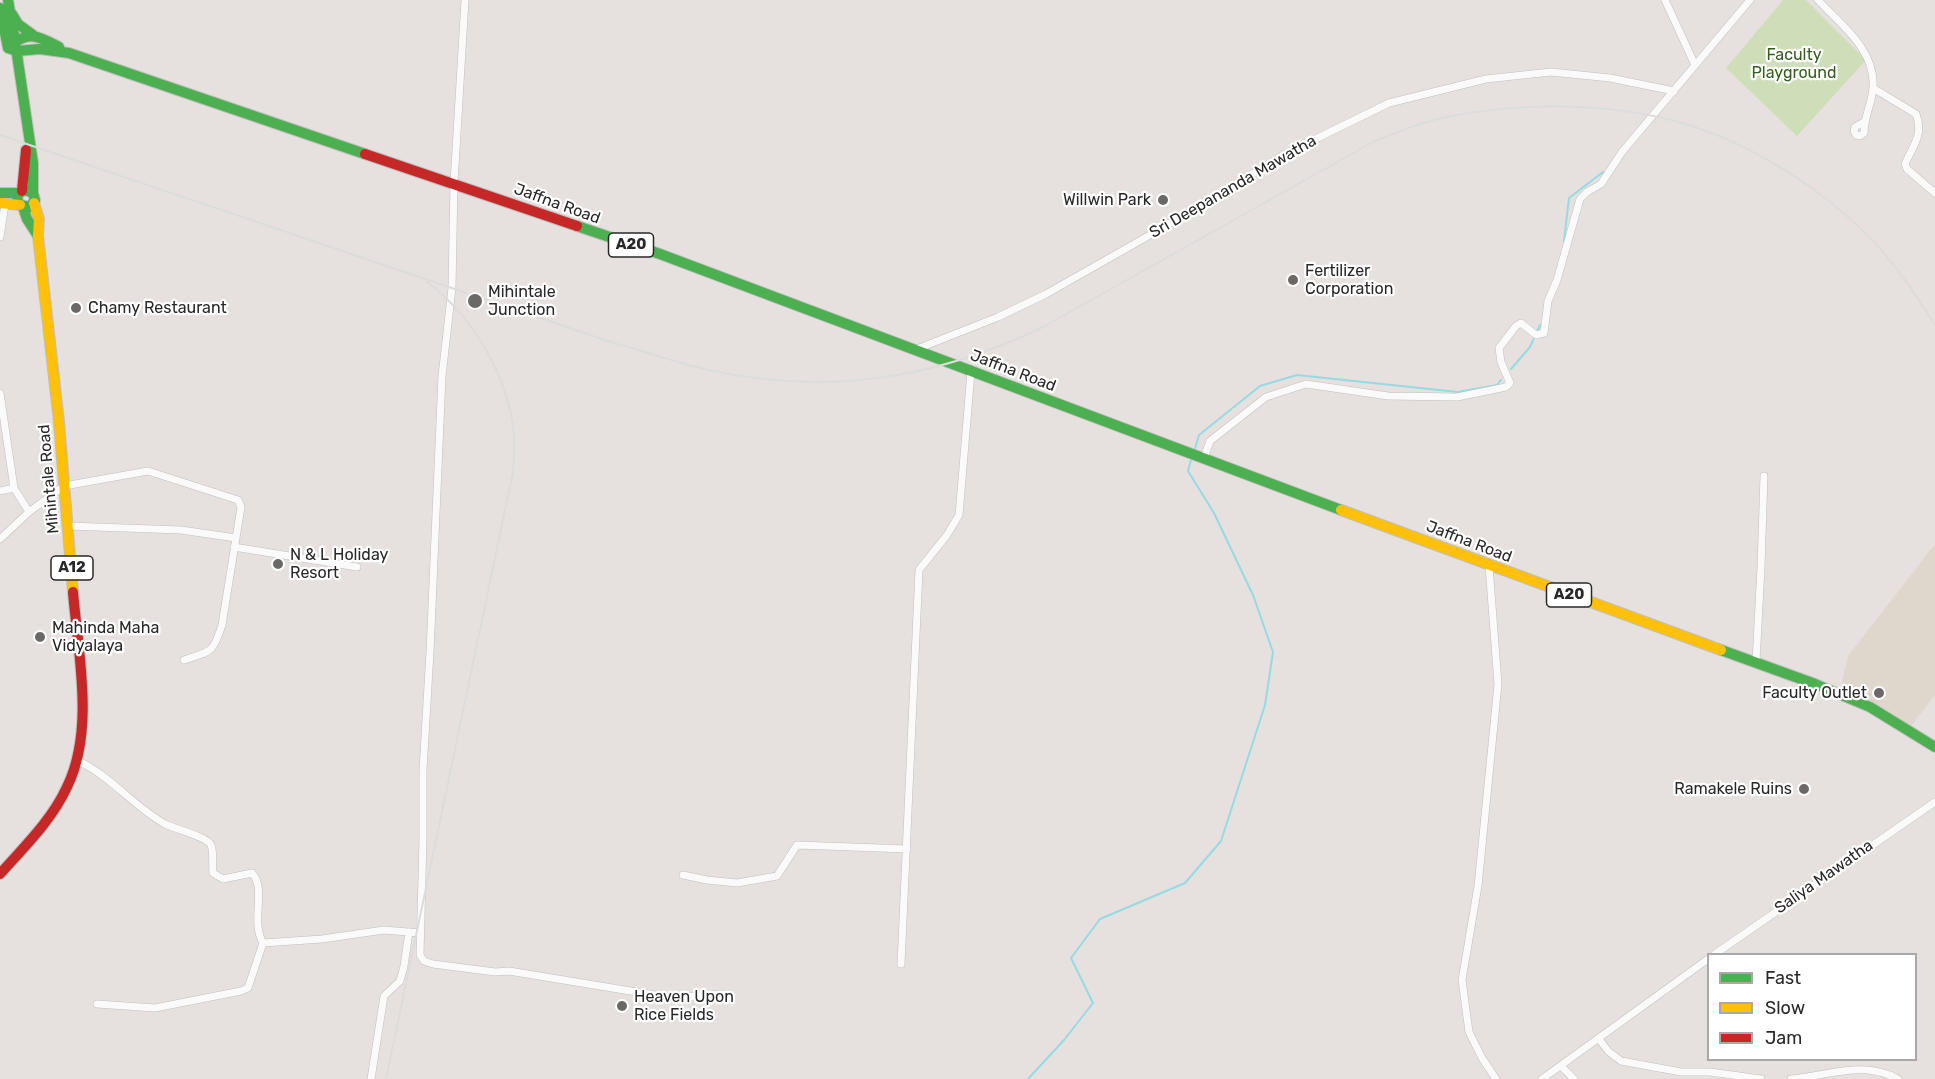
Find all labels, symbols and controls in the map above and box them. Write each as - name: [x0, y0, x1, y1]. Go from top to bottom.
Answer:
- park label: Faculty Playground: [1752, 45, 1836, 83]
- street label: Sri Deepananda Mawatha: [1146, 131, 1320, 243]
- street label: Jaffna Road: [511, 180, 603, 228]
- place label: Willwin Park: [1063, 190, 1151, 210]
- marker: Willwin Park: [1156, 193, 1170, 207]
- road number: A20: [608, 233, 654, 257]
- place label: Fertilizer Corporation: [1305, 261, 1393, 299]
- marker: Fertilizer Corporation: [1286, 273, 1300, 287]
- place label: Mihintale Junction: [488, 282, 556, 320]
- marker: Mihintale Junction: [466, 292, 484, 310]
- place label: Chamy Restaurant: [88, 298, 227, 318]
- marker: Chamy Restaurant: [69, 301, 83, 315]
- street label: Jaffna Road: [967, 346, 1059, 396]
- street label: Mihintale Road: [35, 424, 63, 534]
- street label: Jaffna Road: [1423, 517, 1515, 567]
- place label: N & L Holiday Resort: [290, 545, 388, 583]
- road number: A12: [51, 556, 93, 580]
- marker: N & L Holiday Resort: [271, 557, 285, 571]
- road number: A20: [1546, 583, 1592, 607]
- place label: Mahinda Maha Vidyalaya: [52, 618, 159, 656]
- marker: Mahinda Maha Vidyalaya: [33, 630, 47, 644]
- place label: Faculty Outlet: [1762, 683, 1867, 703]
- marker: Faculty Outlet: [1872, 686, 1886, 700]
- place label: Ramakele Ruins: [1674, 779, 1792, 799]
- marker: Ramakele Ruins: [1797, 782, 1811, 796]
- street label: Saliya Mawatha: [1771, 836, 1877, 918]
- legend: [1707, 953, 1917, 1061]
- text: Fast: [1765, 967, 1801, 989]
- place label: Heaven Upon Rice Fields: [634, 987, 734, 1025]
- text: Slow: [1765, 997, 1805, 1019]
- marker: Heaven Upon Rice Fields: [615, 999, 629, 1013]
- text: Jam: [1765, 1027, 1802, 1049]

